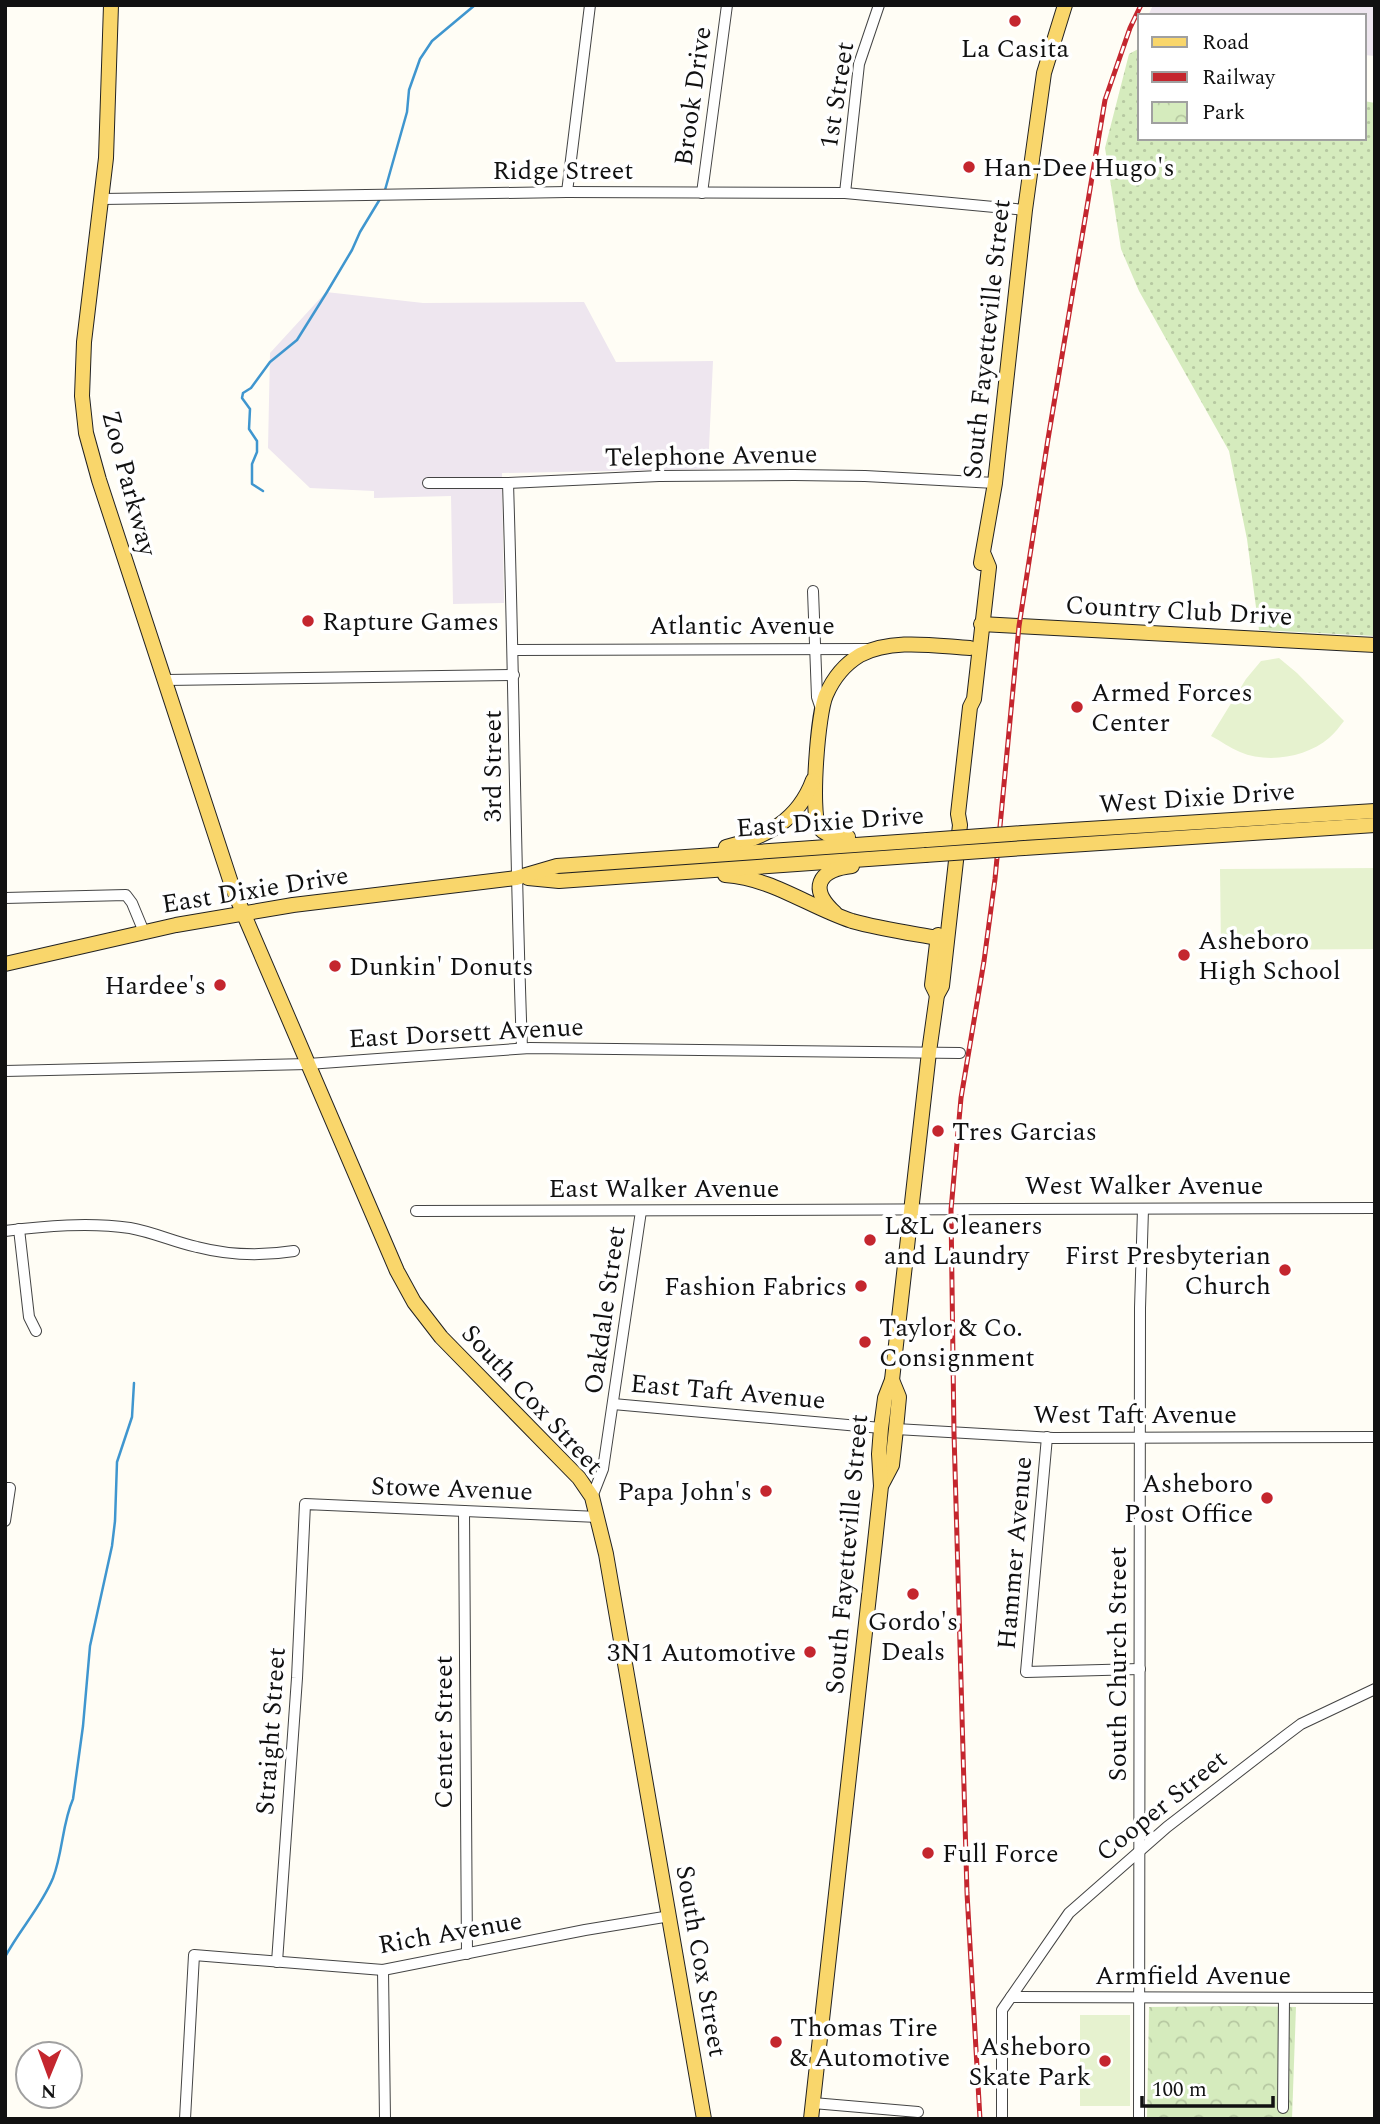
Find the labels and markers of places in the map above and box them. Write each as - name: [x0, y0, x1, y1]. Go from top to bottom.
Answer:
- marker: La Casita: [1007, 13, 1023, 29]
- place label: La Casita: [961, 29, 1070, 69]
- place label: Han-Dee Hugo's: [983, 148, 1175, 188]
- marker: Han-Dee Hugo's: [961, 159, 977, 175]
- place label: Rapture Games: [322, 602, 499, 642]
- marker: Rapture Games: [300, 613, 316, 629]
- place label: Armed Forces Center: [1091, 673, 1253, 743]
- marker: Armed Forces Center: [1069, 699, 1085, 715]
- place label: Asheboro High School: [1198, 921, 1341, 991]
- place label: Dunkin' Donuts: [349, 947, 533, 987]
- marker: Asheboro High School: [1176, 947, 1192, 963]
- marker: Dunkin' Donuts: [327, 958, 343, 974]
- place label: Hardee's: [104, 966, 206, 1006]
- marker: Hardee's: [212, 977, 228, 993]
- place label: Tres Garcias: [952, 1112, 1097, 1152]
- marker: Tres Garcias: [930, 1123, 946, 1139]
- place label: L&L Cleaners and Laundry: [884, 1206, 1043, 1276]
- marker: L&L Cleaners and Laundry: [862, 1232, 878, 1248]
- place label: First Presbyterian Church: [1065, 1236, 1271, 1306]
- marker: First Presbyterian Church: [1277, 1262, 1293, 1278]
- place label: Fashion Fabrics: [664, 1267, 847, 1307]
- marker: Fashion Fabrics: [853, 1278, 869, 1294]
- place label: Taylor & Co. Consignment: [879, 1308, 1035, 1378]
- marker: Taylor & Co. Consignment: [857, 1334, 873, 1350]
- place label: Asheboro Post Office: [1124, 1464, 1253, 1534]
- place label: Papa John's: [617, 1472, 752, 1512]
- marker: Papa John's: [758, 1483, 774, 1499]
- marker: Asheboro Post Office: [1259, 1490, 1275, 1506]
- marker: Gordo's Deals: [905, 1586, 921, 1602]
- place label: Gordo's Deals: [868, 1602, 958, 1672]
- place label: 3N1 Automotive: [607, 1633, 796, 1673]
- marker: 3N1 Automotive: [802, 1644, 818, 1660]
- place label: Full Force: [942, 1834, 1059, 1874]
- marker: Full Force: [920, 1845, 936, 1861]
- place label: Thomas Tire & Automotive: [790, 2008, 950, 2078]
- place label: Asheboro Skate Park: [968, 2027, 1091, 2097]
- marker: Thomas Tire & Automotive: [768, 2034, 784, 2050]
- marker: Asheboro Skate Park: [1097, 2053, 1113, 2069]

